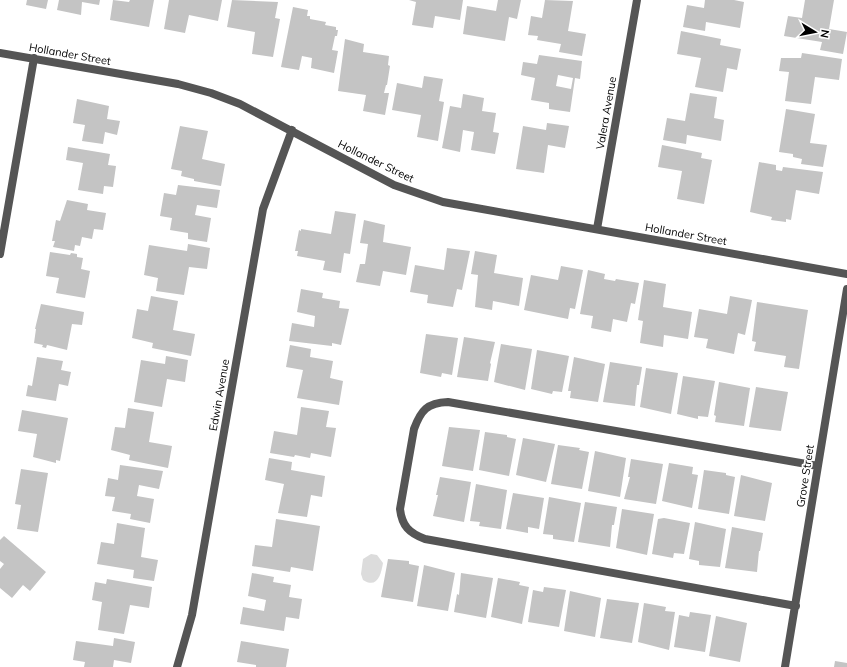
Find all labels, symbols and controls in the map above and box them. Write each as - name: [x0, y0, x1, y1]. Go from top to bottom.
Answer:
- north arrow: [795, 12, 835, 52]
- text: N: [817, 28, 832, 39]
- street label: Hollander Street: [28, 40, 112, 68]
- street label: Valera Avenue: [593, 75, 619, 151]
- street label: Hollander Street: [336, 137, 416, 186]
- street label: Hollander Street: [644, 220, 728, 248]
- street label: Edwin Avenue: [206, 358, 232, 432]
- street label: Grove Street: [793, 444, 817, 508]

